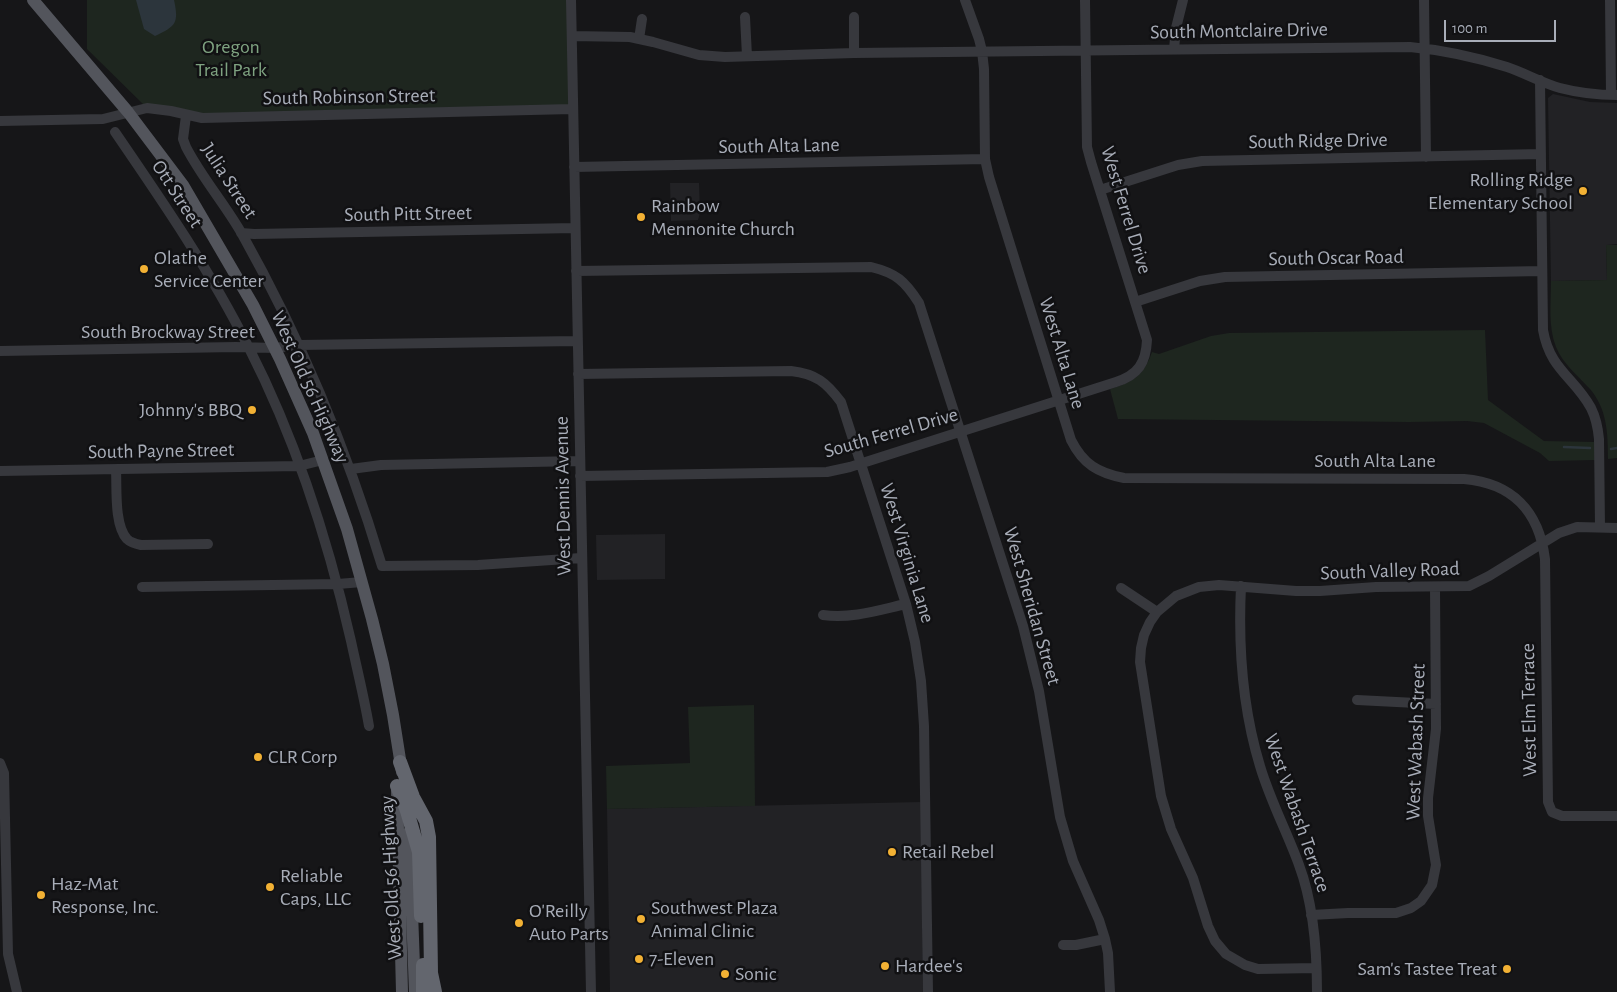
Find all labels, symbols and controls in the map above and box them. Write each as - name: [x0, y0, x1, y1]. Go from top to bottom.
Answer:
- scale bar: [1447, 10, 1560, 42]
- street label: South Montclaire Drive: [1150, 17, 1328, 45]
- text: 100 m: [1452, 21, 1487, 36]
- park label: Oregon Trail Park: [195, 35, 267, 82]
- street label: South Robinson Street: [263, 83, 435, 111]
- street label: South Ridge Drive: [1248, 128, 1388, 154]
- street label: South Alta Lane: [718, 133, 840, 159]
- street label: Julia Street: [196, 139, 262, 223]
- street label: West Ferrel Drive: [1095, 143, 1157, 277]
- street label: Ott Street: [146, 156, 208, 232]
- place label: Rolling Ridge Elementary School: [1428, 168, 1573, 215]
- marker: Rolling Ridge Elementary School: [1577, 185, 1589, 197]
- place label: Rainbow Mennonite Church: [651, 194, 795, 241]
- street label: South Pitt Street: [344, 201, 472, 227]
- marker: Rainbow Mennonite Church: [635, 211, 647, 223]
- street label: South Oscar Road: [1268, 245, 1404, 271]
- place label: Olathe Service Center: [154, 246, 264, 293]
- marker: Olathe Service Center: [138, 263, 150, 275]
- street label: West Alta Lane: [1034, 294, 1090, 412]
- street label: West Old 56 Highway: [266, 307, 354, 467]
- street label: South Brockway Street: [81, 320, 255, 344]
- place label: Johnny's BBQ: [139, 398, 242, 422]
- street label: South Ferrel Drive: [821, 402, 961, 464]
- marker: Johnny's BBQ: [246, 404, 258, 416]
- street label: West Dennis Avenue: [550, 416, 576, 576]
- street label: South Payne Street: [88, 438, 234, 464]
- street label: South Alta Lane: [1314, 449, 1436, 473]
- street label: West Virginia Lane: [874, 480, 940, 626]
- street label: West Sheridan Street: [998, 524, 1066, 688]
- street label: South Valley Road: [1320, 557, 1460, 585]
- street label: West Elm Terrace: [1516, 643, 1542, 777]
- street label: West Wabash Street: [1401, 663, 1431, 821]
- street label: West Wabash Terrace: [1259, 730, 1335, 896]
- place label: CLR Corp: [268, 745, 337, 769]
- marker: CLR Corp: [252, 751, 264, 763]
- street label: West Old 56 Highway: [375, 795, 407, 961]
- place label: Retail Rebel: [902, 840, 994, 864]
- marker: Retail Rebel: [886, 846, 898, 858]
- place label: Reliable Caps, LLC: [280, 864, 351, 911]
- place label: Haz-Mat Response, Inc.: [51, 872, 159, 919]
- marker: Reliable Caps, LLC: [264, 881, 276, 893]
- marker: Haz-Mat Response, Inc.: [35, 889, 47, 901]
- place label: Southwest Plaza Animal Clinic: [651, 896, 778, 943]
- place label: O'Reilly Auto Parts: [529, 899, 609, 946]
- marker: Southwest Plaza Animal Clinic: [635, 913, 647, 925]
- marker: O'Reilly Auto Parts: [513, 917, 525, 929]
- place label: 7-Eleven: [649, 947, 714, 971]
- marker: 7-Eleven: [633, 953, 645, 965]
- place label: Hardee's: [895, 954, 963, 978]
- place label: Sam's Tastee Treat: [1357, 957, 1497, 981]
- marker: Hardee's: [879, 960, 891, 972]
- place label: Sonic: [735, 962, 777, 986]
- marker: Sam's Tastee Treat: [1501, 963, 1513, 975]
- marker: Sonic: [719, 968, 731, 980]

